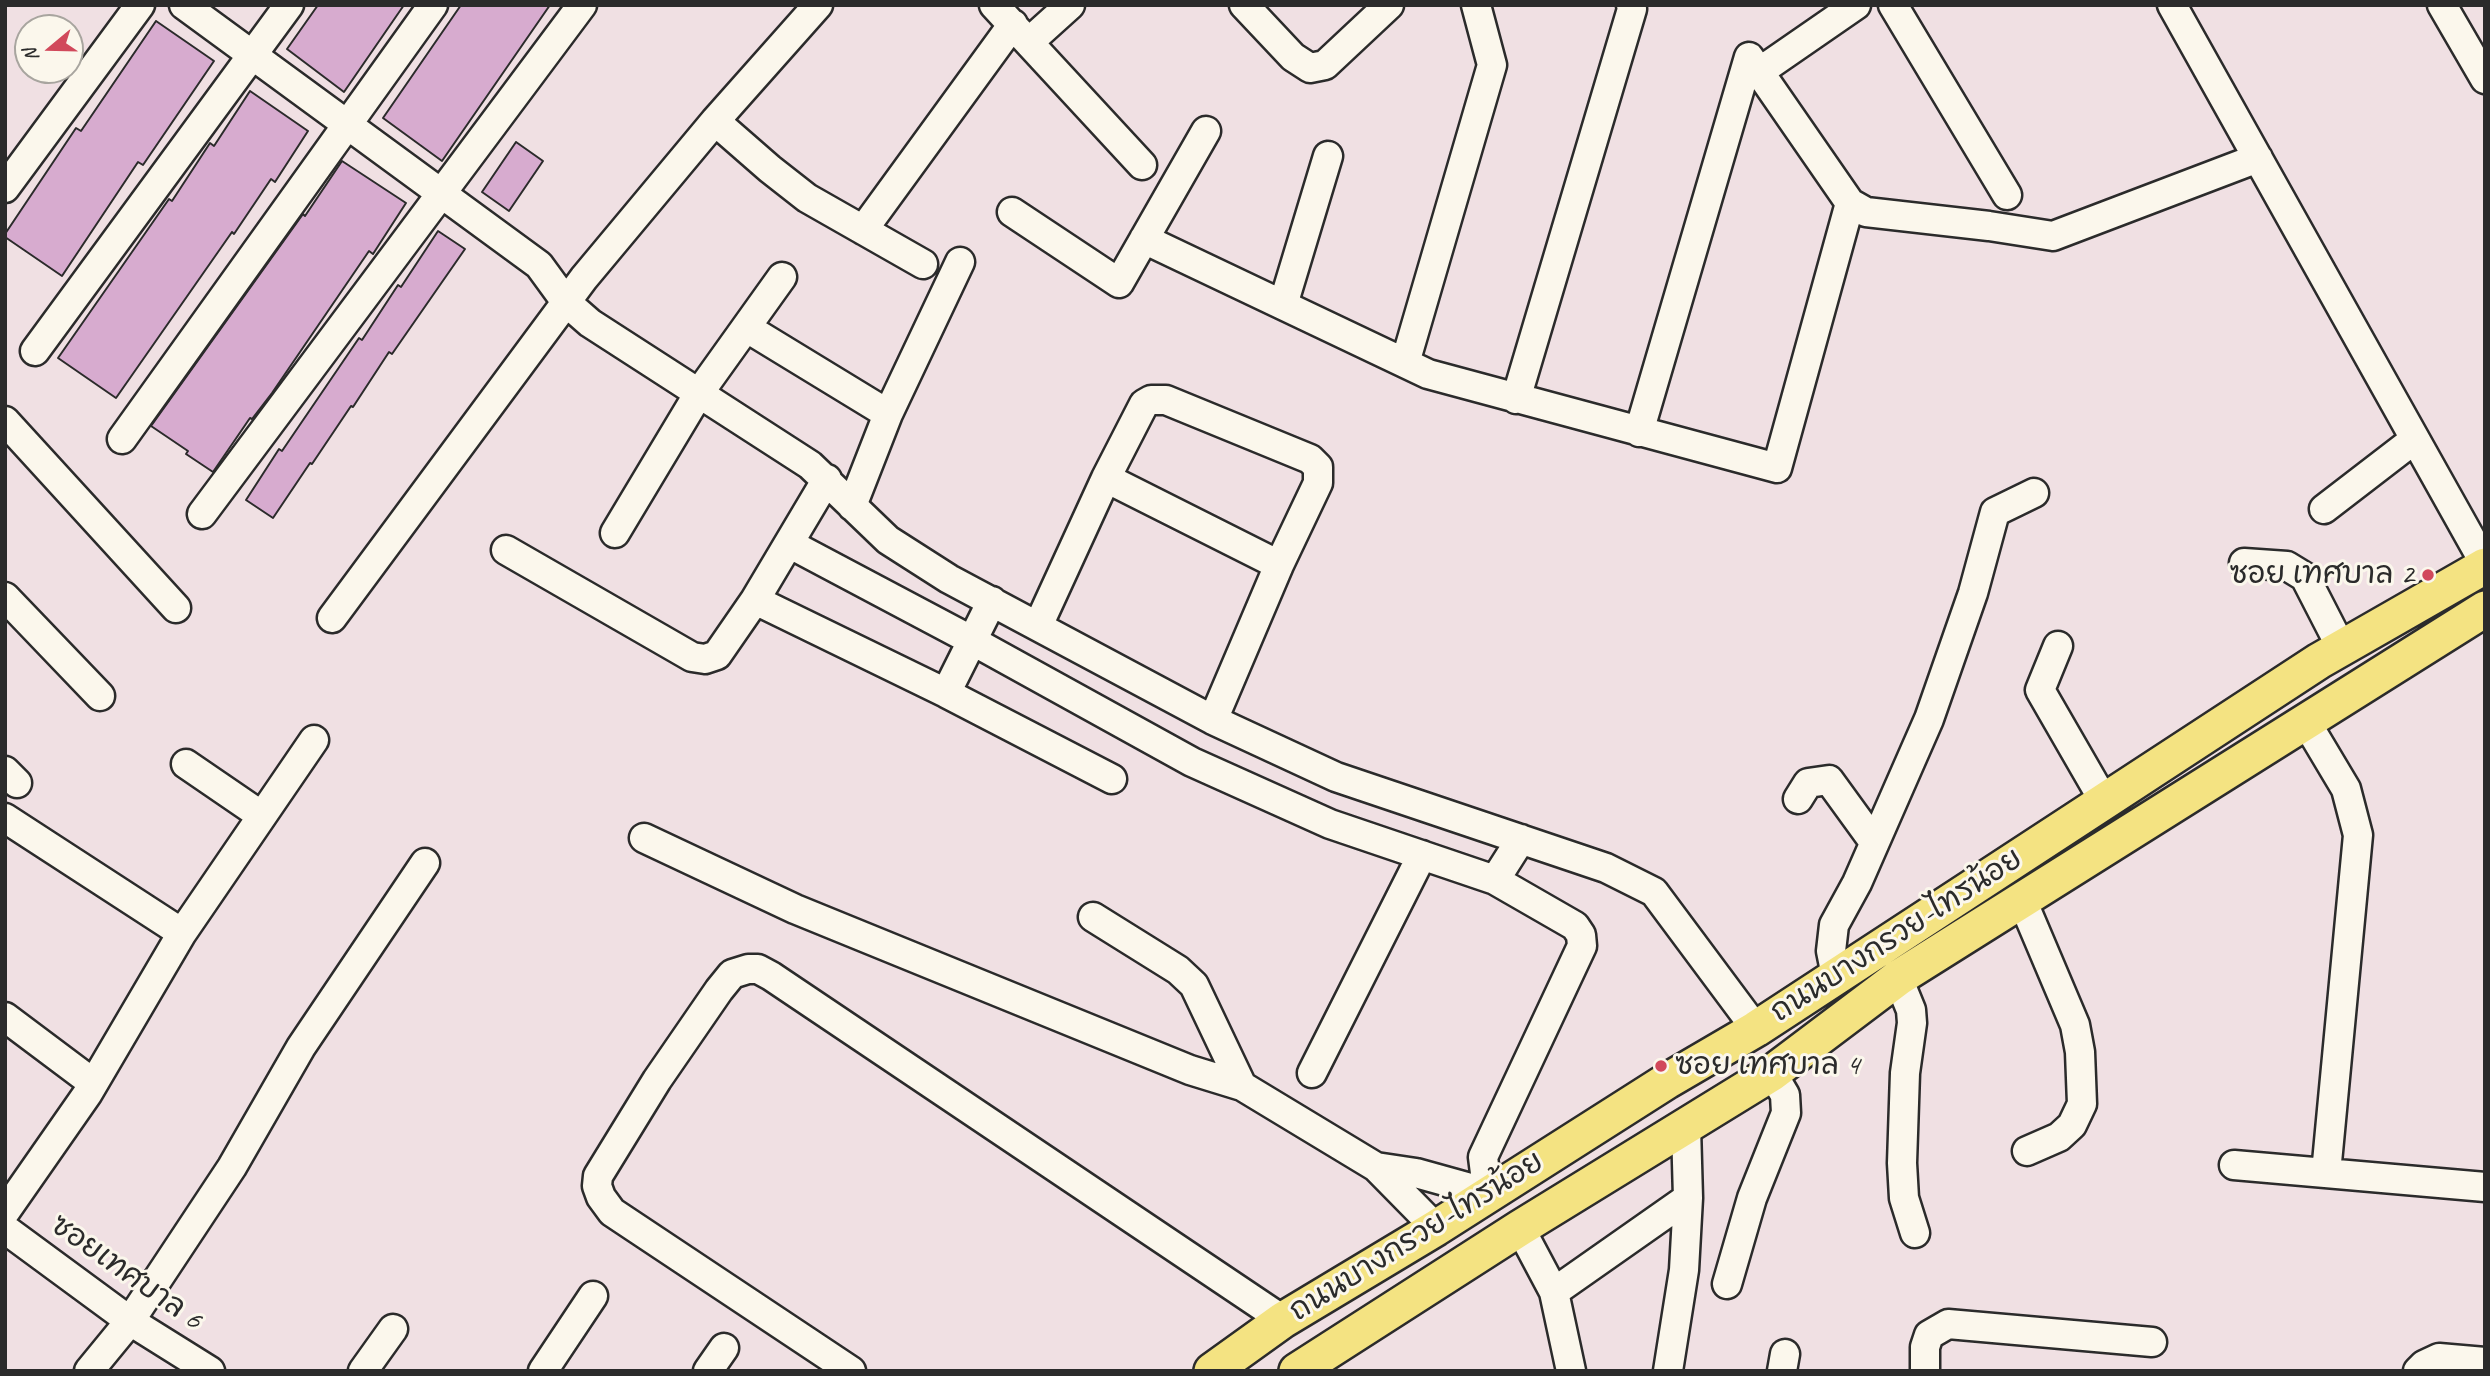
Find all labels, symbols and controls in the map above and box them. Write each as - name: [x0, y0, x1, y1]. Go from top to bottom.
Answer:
- north arrow: [14, 14, 84, 84]
- text: N: [18, 46, 44, 65]
- place label: ซอย เทศบาล 2: [2229, 557, 2414, 593]
- marker: ซอย เทศบาล 2: [2420, 567, 2436, 583]
- street label: ถนนบางกรวย-ไทรน้อย: [1764, 841, 2030, 1031]
- place label: ซอย เทศบาล 4: [1675, 1048, 1860, 1084]
- marker: ซอย เทศบาล 4: [1653, 1058, 1669, 1074]
- street label: ถนนบางกรวย-ไทรน้อย: [1283, 1144, 1551, 1330]
- street label: ซอยเทศบาล 6: [43, 1207, 209, 1339]

